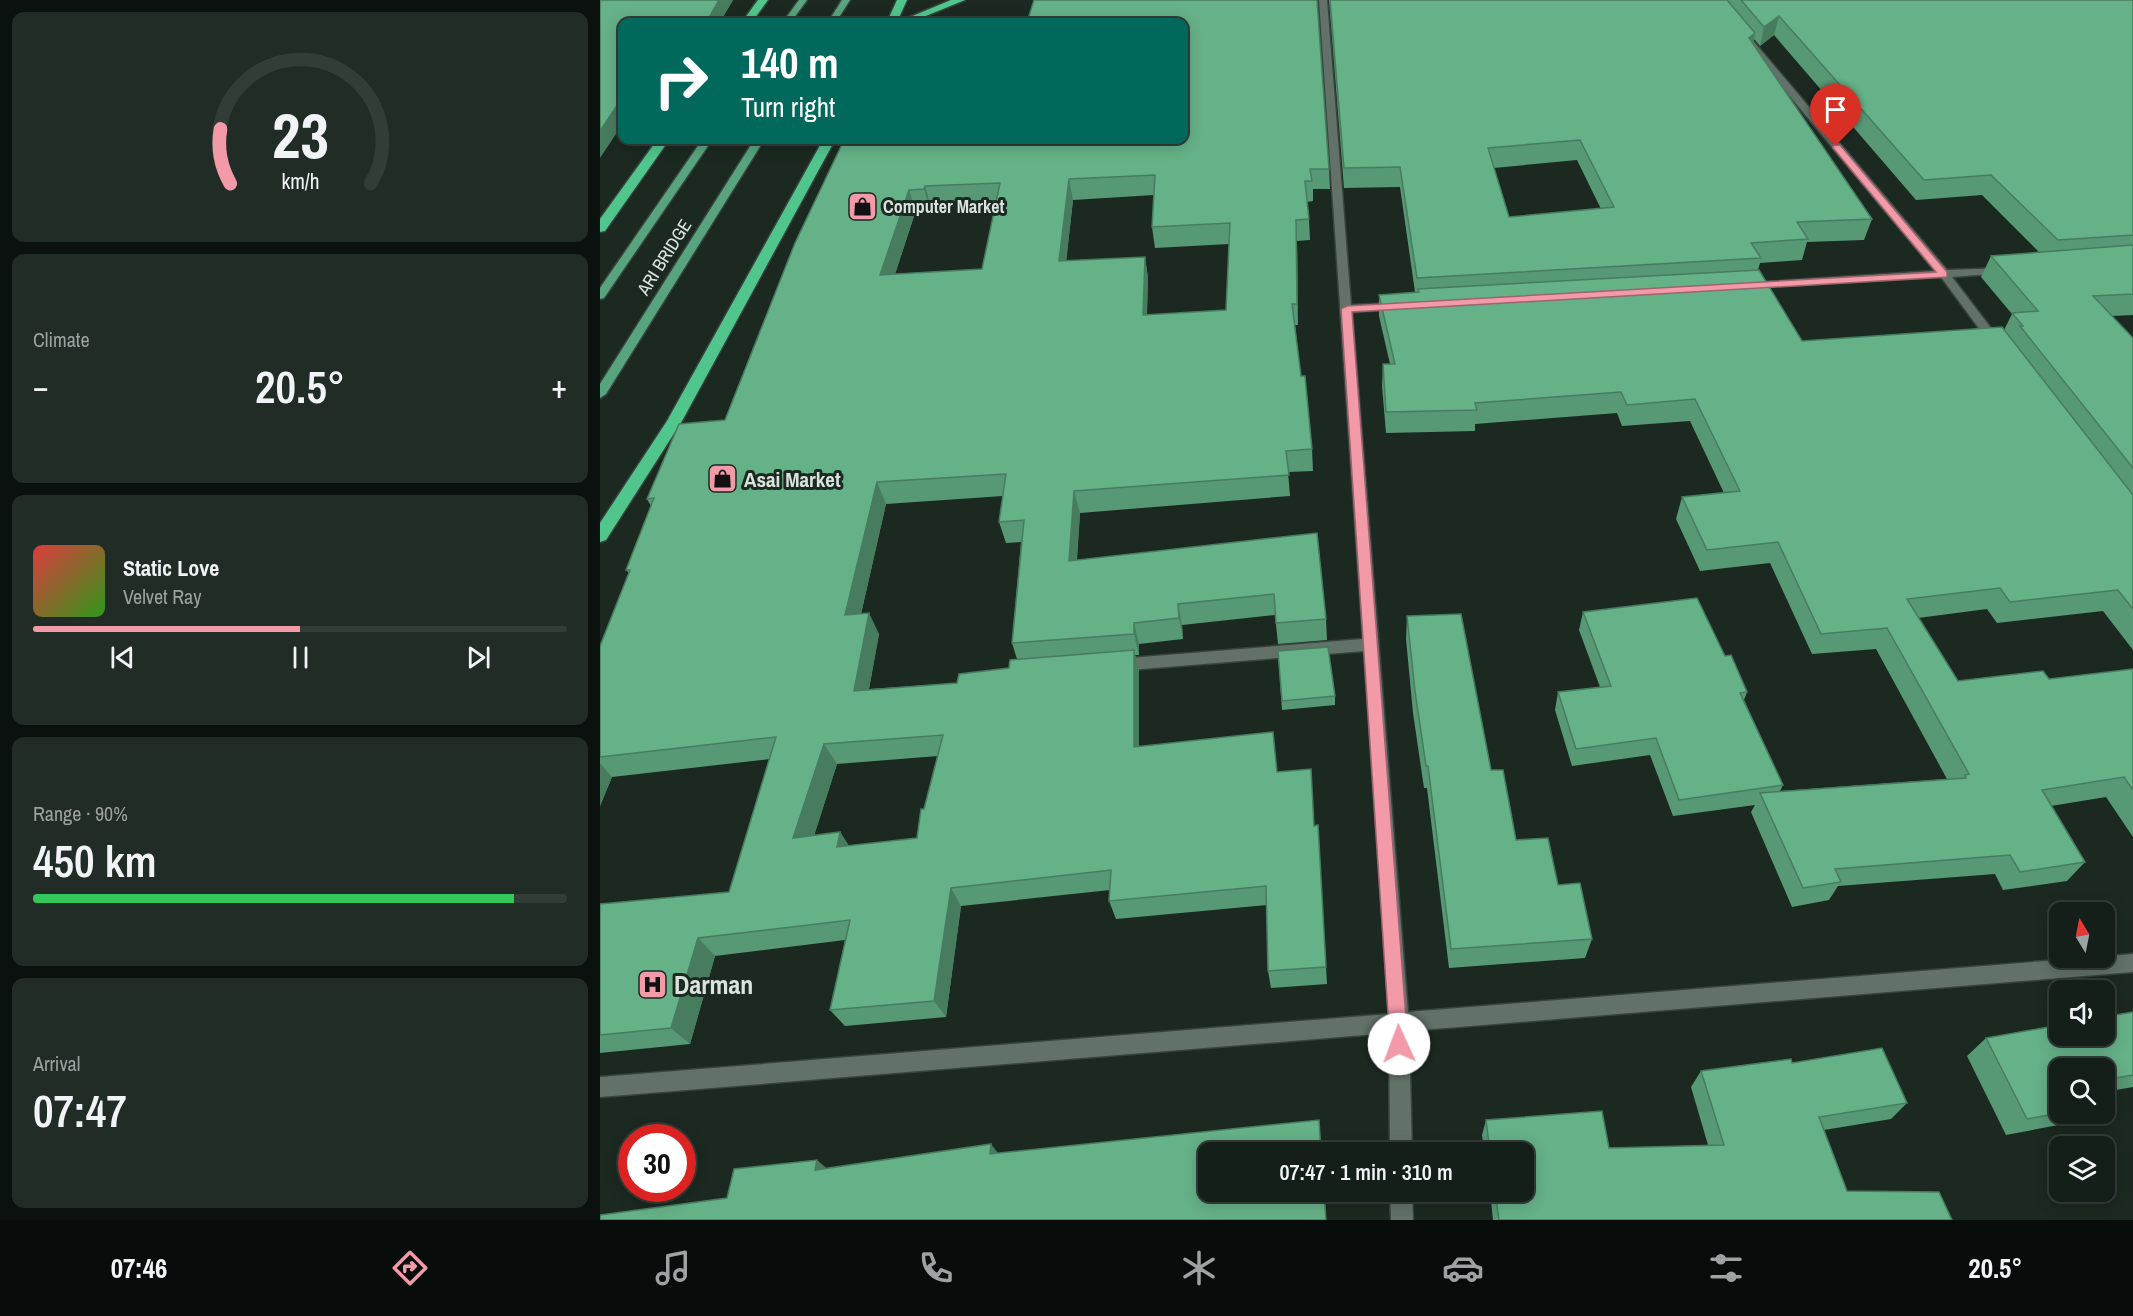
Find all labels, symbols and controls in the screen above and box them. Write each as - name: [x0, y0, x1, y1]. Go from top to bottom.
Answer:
- text: 140 m: [741, 35, 839, 91]
- icon: right: [642, 42, 720, 120]
- pin: [1810, 84, 1861, 146]
- text: Turn right: [741, 89, 835, 125]
- text: 23: [272, 93, 328, 177]
- icon: arrive: [1819, 93, 1852, 126]
- text: km/h: [281, 167, 319, 196]
- shop icon: Computer Market: [846, 190, 878, 222]
- place label: Computer Market: [883, 194, 1004, 219]
- street label: ARI BRIDGE: [630, 214, 697, 301]
- text: Climate: [33, 326, 90, 353]
- text: 20.5°: [255, 356, 345, 417]
- text: −: [33, 364, 49, 408]
- text: +: [551, 364, 567, 408]
- shop icon: Asai Market: [707, 463, 739, 495]
- place label: Asai Market: [744, 465, 841, 494]
- text: Static Love: [123, 553, 219, 583]
- text: Velvet Ray: [123, 583, 201, 610]
- icon: previous: [106, 641, 139, 674]
- icon: pause: [284, 641, 317, 674]
- icon: next: [462, 641, 495, 674]
- text: Range · 90%: [33, 800, 128, 827]
- text: 450 km: [33, 830, 157, 891]
- north arrow: [2049, 902, 2115, 968]
- map controls: [2049, 902, 2115, 1202]
- place label: Darman: [674, 967, 753, 1002]
- hospital icon: Darman: [637, 968, 669, 1000]
- button: sound: [2049, 980, 2115, 1046]
- position arrow: [1367, 1012, 1431, 1076]
- text: Arrival: [33, 1050, 80, 1077]
- button: search: [2049, 1058, 2115, 1124]
- text: 07:47: [33, 1080, 127, 1141]
- speed limit sign: 30: [618, 1124, 696, 1202]
- button: layers: [2049, 1136, 2115, 1202]
- text: 07:47 · 1 min · 310 m: [1279, 1157, 1453, 1187]
- icon: directions: [389, 1247, 431, 1289]
- icon: music: [652, 1247, 694, 1289]
- icon: phone: [915, 1247, 957, 1289]
- icon: climate: [1178, 1247, 1220, 1289]
- icon: car: [1442, 1247, 1484, 1289]
- icon: filters: [1705, 1247, 1747, 1289]
- text: 07:46: [111, 1250, 167, 1286]
- text: 20.5°: [1968, 1250, 2022, 1286]

